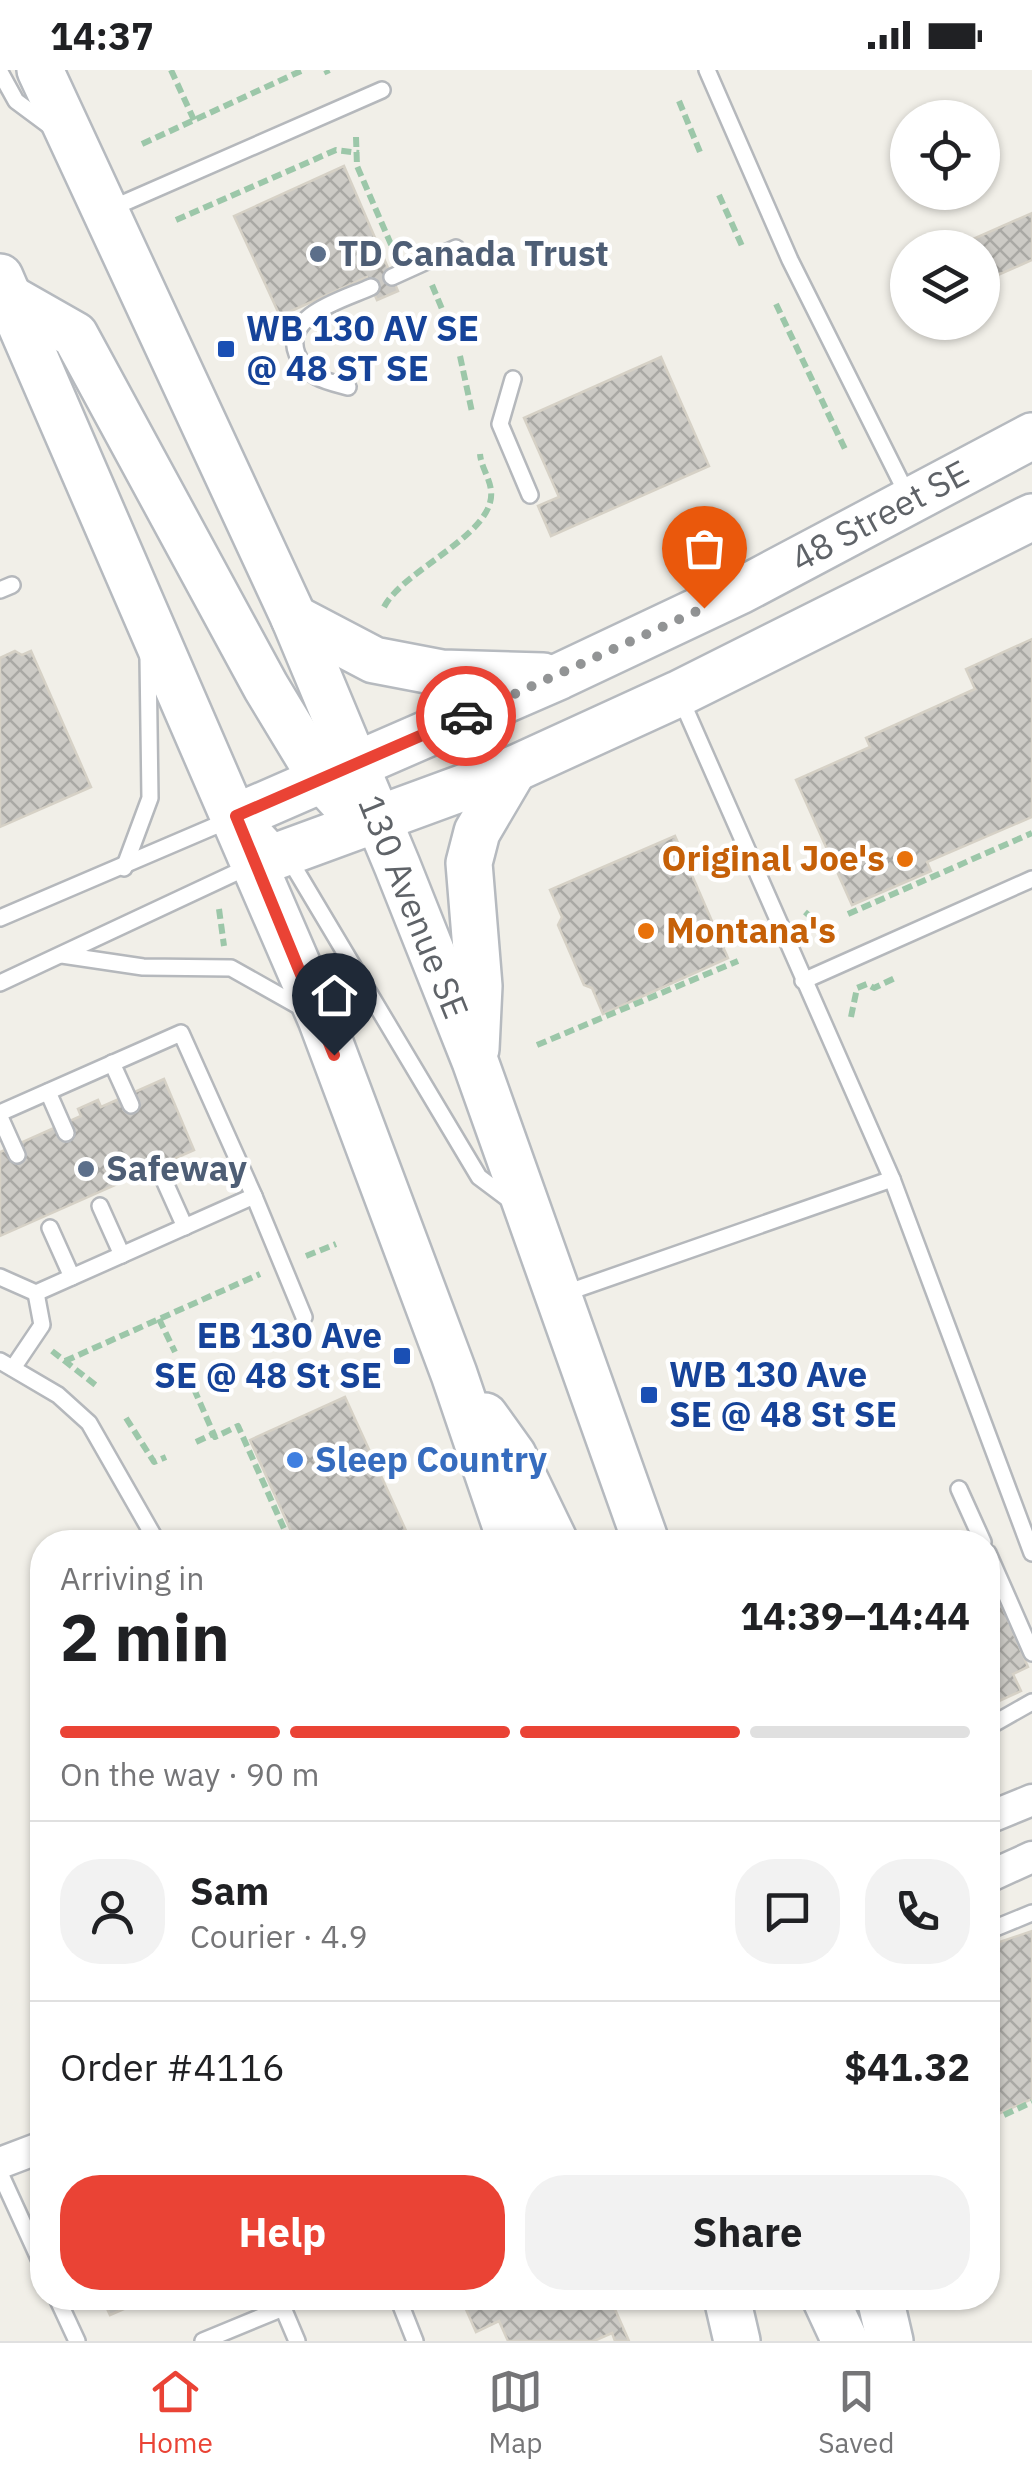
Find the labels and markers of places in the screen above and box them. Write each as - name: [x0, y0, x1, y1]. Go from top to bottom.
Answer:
- place label: TD Canada Trust: [338, 230, 609, 276]
- marker: TD Canada Trust: [307, 243, 329, 265]
- place label: WB 130 AV SE @ 48 ST SE: [246, 305, 479, 391]
- marker: WB 130 AV SE @ 48 ST SE: [215, 338, 237, 360]
- pin: [662, 506, 747, 609]
- place label: Original Joe's: [662, 835, 885, 881]
- marker: Original Joe's: [894, 848, 916, 870]
- place label: Montana's: [666, 907, 836, 953]
- marker: Montana's: [635, 920, 657, 942]
- pin: [292, 953, 377, 1056]
- place label: Safeway: [106, 1145, 247, 1191]
- marker: Safeway: [75, 1158, 97, 1180]
- place label: EB 130 Ave SE @ 48 St SE: [154, 1312, 382, 1398]
- marker: EB 130 Ave SE @ 48 St SE: [391, 1345, 413, 1367]
- place label: WB 130 Ave SE @ 48 St SE: [669, 1351, 897, 1437]
- marker: WB 130 Ave SE @ 48 St SE: [638, 1384, 660, 1406]
- place label: Sleep Country: [315, 1436, 547, 1482]
- marker: Sleep Country: [284, 1449, 306, 1471]

